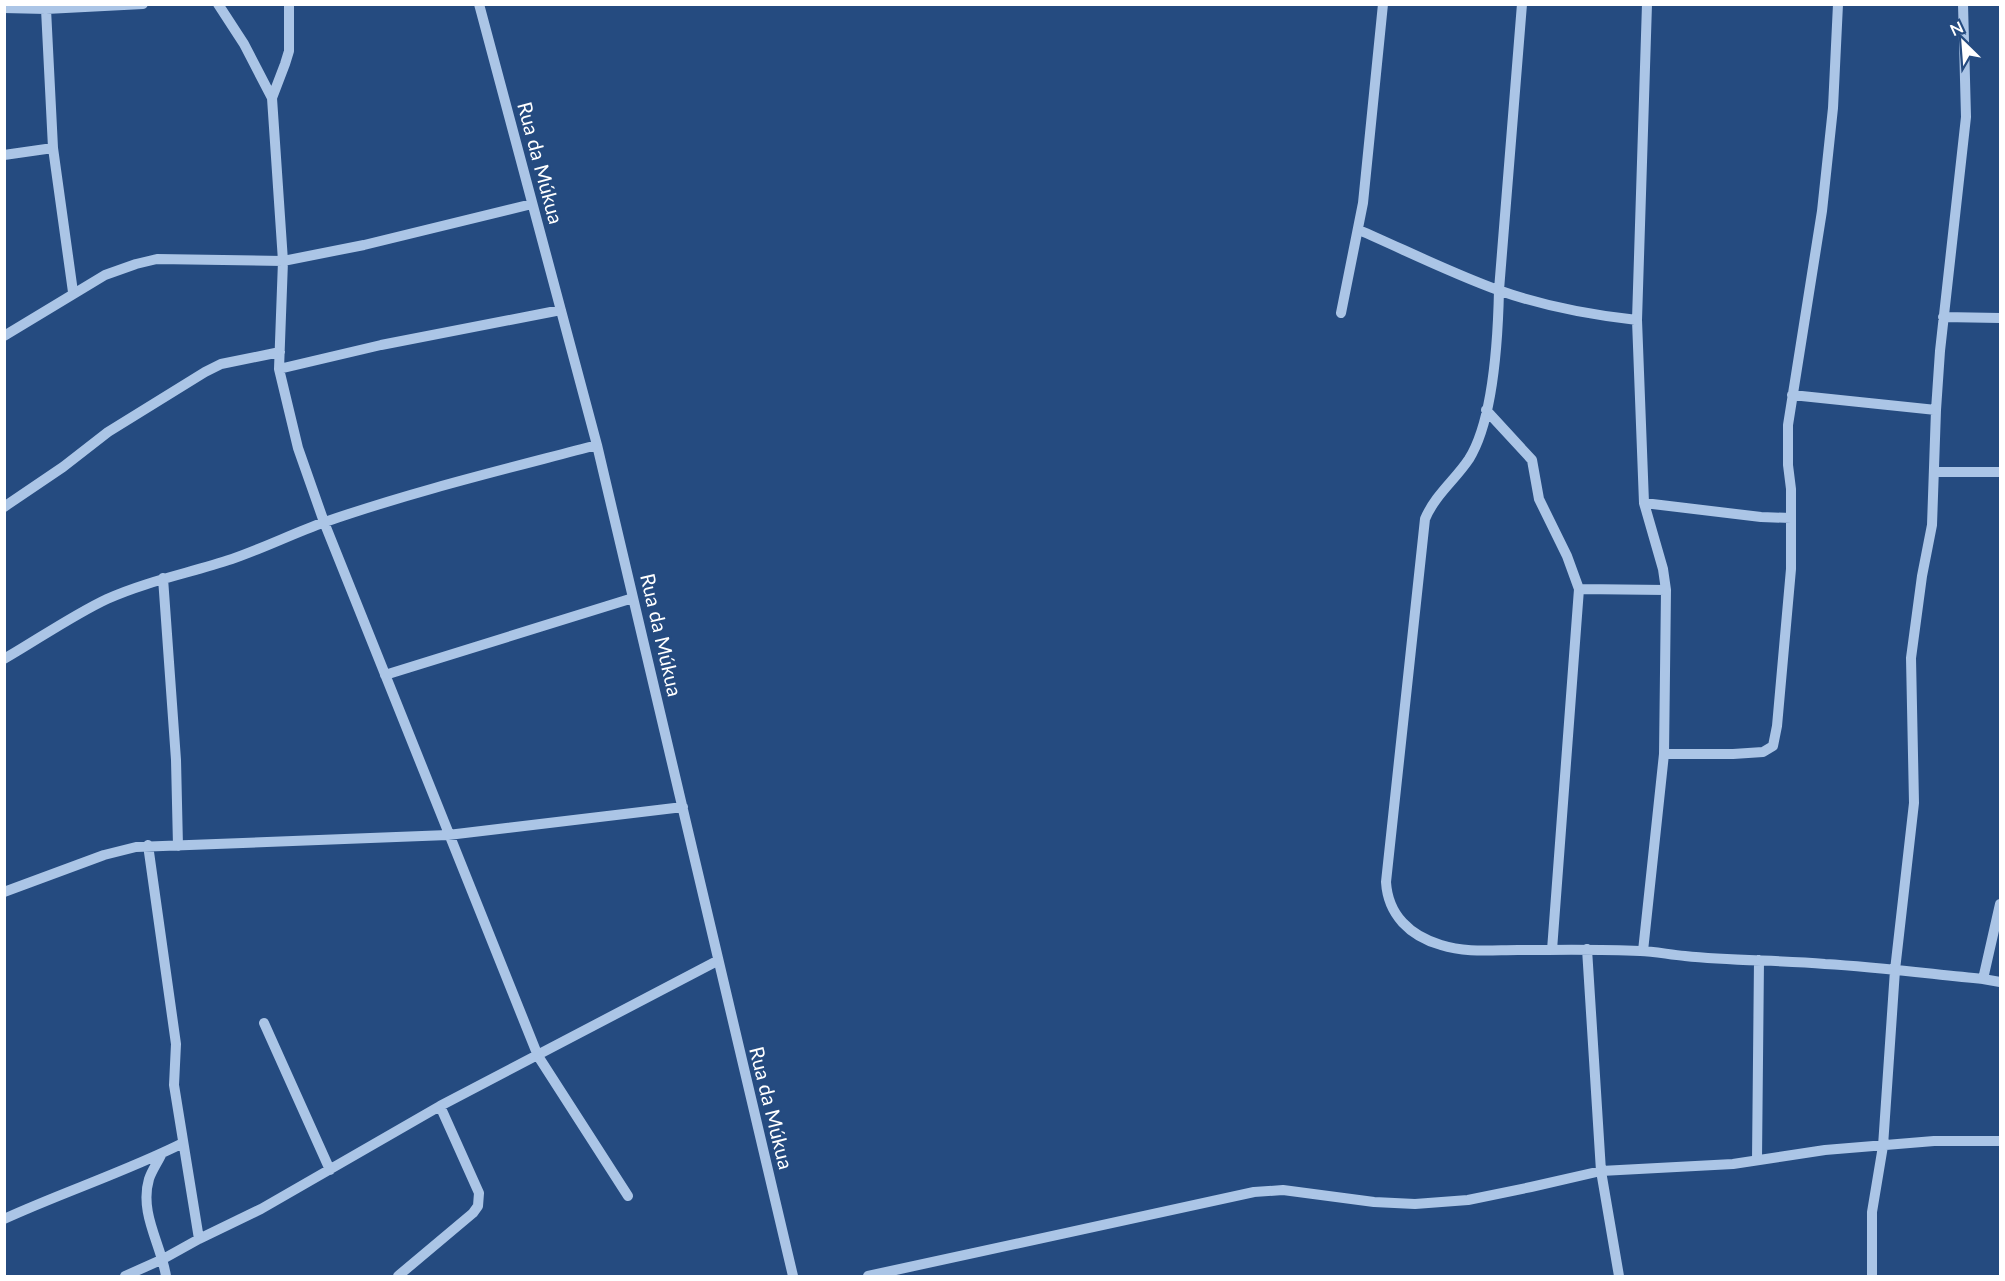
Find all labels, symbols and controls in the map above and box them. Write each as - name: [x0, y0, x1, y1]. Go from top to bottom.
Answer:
- north arrow: [1933, 12, 1993, 72]
- text: N: [1947, 17, 1966, 39]
- street label: Rua da Múkua: [513, 99, 569, 226]
- street label: Rua da Múkua: [636, 571, 688, 699]
- street label: Rua da Múkua: [745, 1044, 799, 1171]

